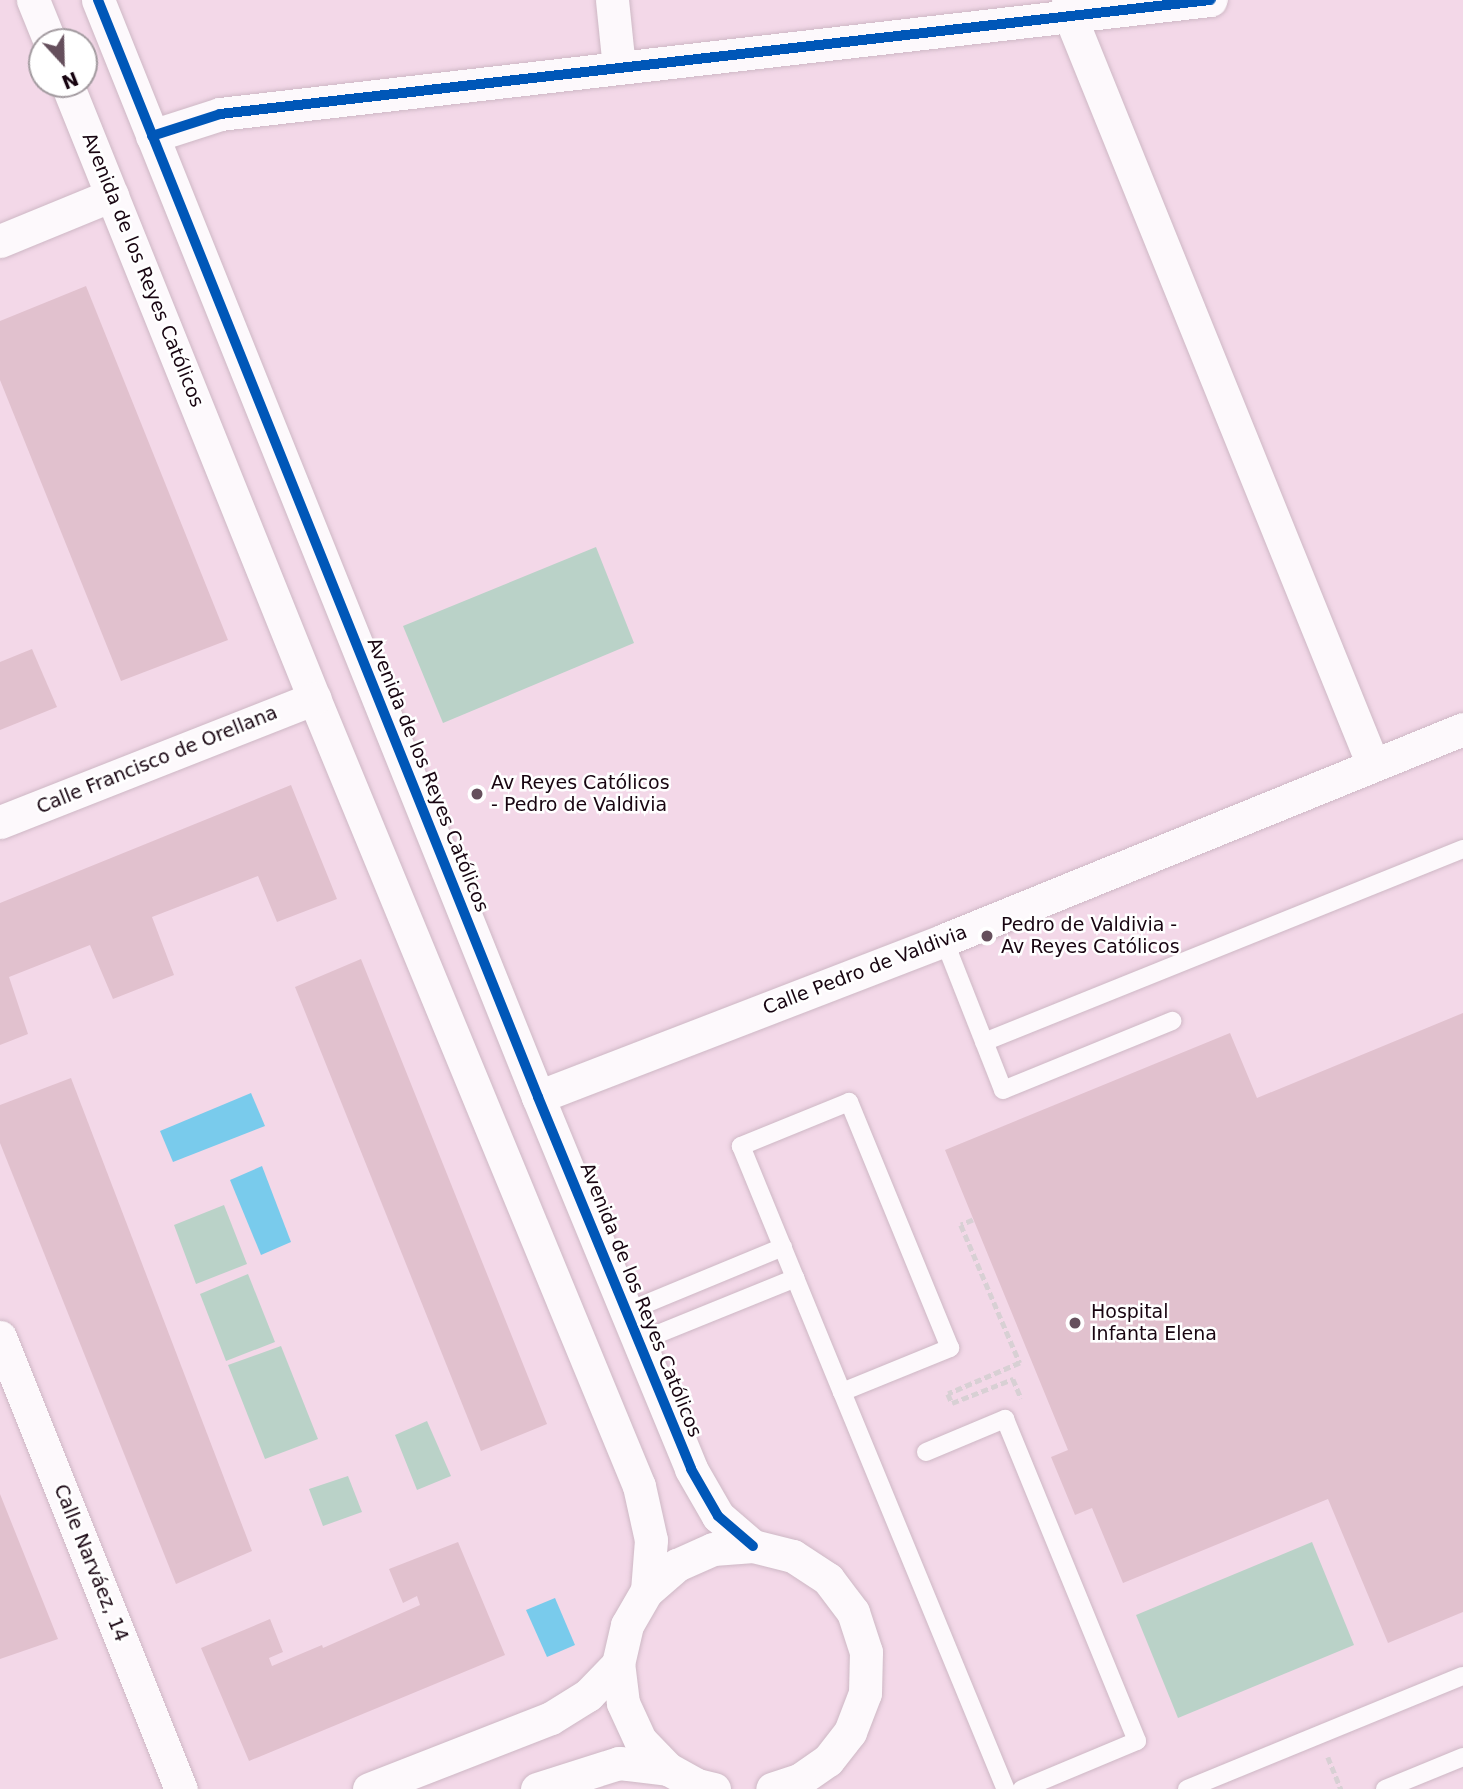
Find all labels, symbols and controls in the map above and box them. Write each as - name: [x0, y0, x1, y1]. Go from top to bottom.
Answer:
- north arrow: [28, 28, 98, 98]
- text: N: [59, 67, 82, 94]
- street label: Avenida de los Reyes Católicos: [77, 129, 209, 411]
- street label: Avenida de los Reyes Católicos: [362, 634, 494, 916]
- street label: Calle Francisco de Orellana: [33, 701, 281, 819]
- place label: Av Reyes Católicos - Pedro de Valdivia: [491, 772, 670, 816]
- marker: Av Reyes Católicos - Pedro de Valdivia: [469, 786, 485, 802]
- place label: Pedro de Valdivia - Av Reyes Católicos: [1001, 914, 1180, 958]
- street label: Calle Pedro de Valdivia: [760, 921, 970, 1019]
- marker: Pedro de Valdivia - Av Reyes Católicos: [979, 928, 995, 944]
- street label: Avenida de los Reyes Católicos: [575, 1159, 707, 1441]
- place label: Hospital Infanta Elena: [1091, 1301, 1217, 1345]
- marker: Hospital Infanta Elena: [1065, 1313, 1085, 1333]
- street label: Calle Narváez, 14: [49, 1481, 133, 1645]

